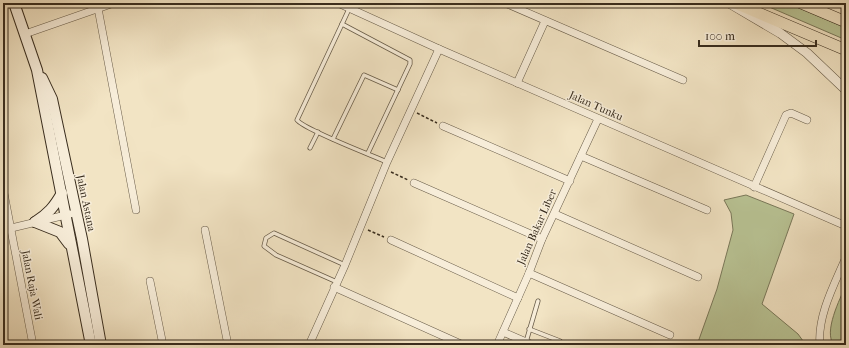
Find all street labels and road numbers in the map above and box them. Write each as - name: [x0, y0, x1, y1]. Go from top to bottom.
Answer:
- street label: Jalan Tunku: [566, 88, 626, 124]
- street label: Jalan Astana: [73, 173, 99, 233]
- street label: Jalan Bakar Liber: [514, 187, 560, 268]
- street label: Jalan Raja Wali: [19, 248, 45, 322]

